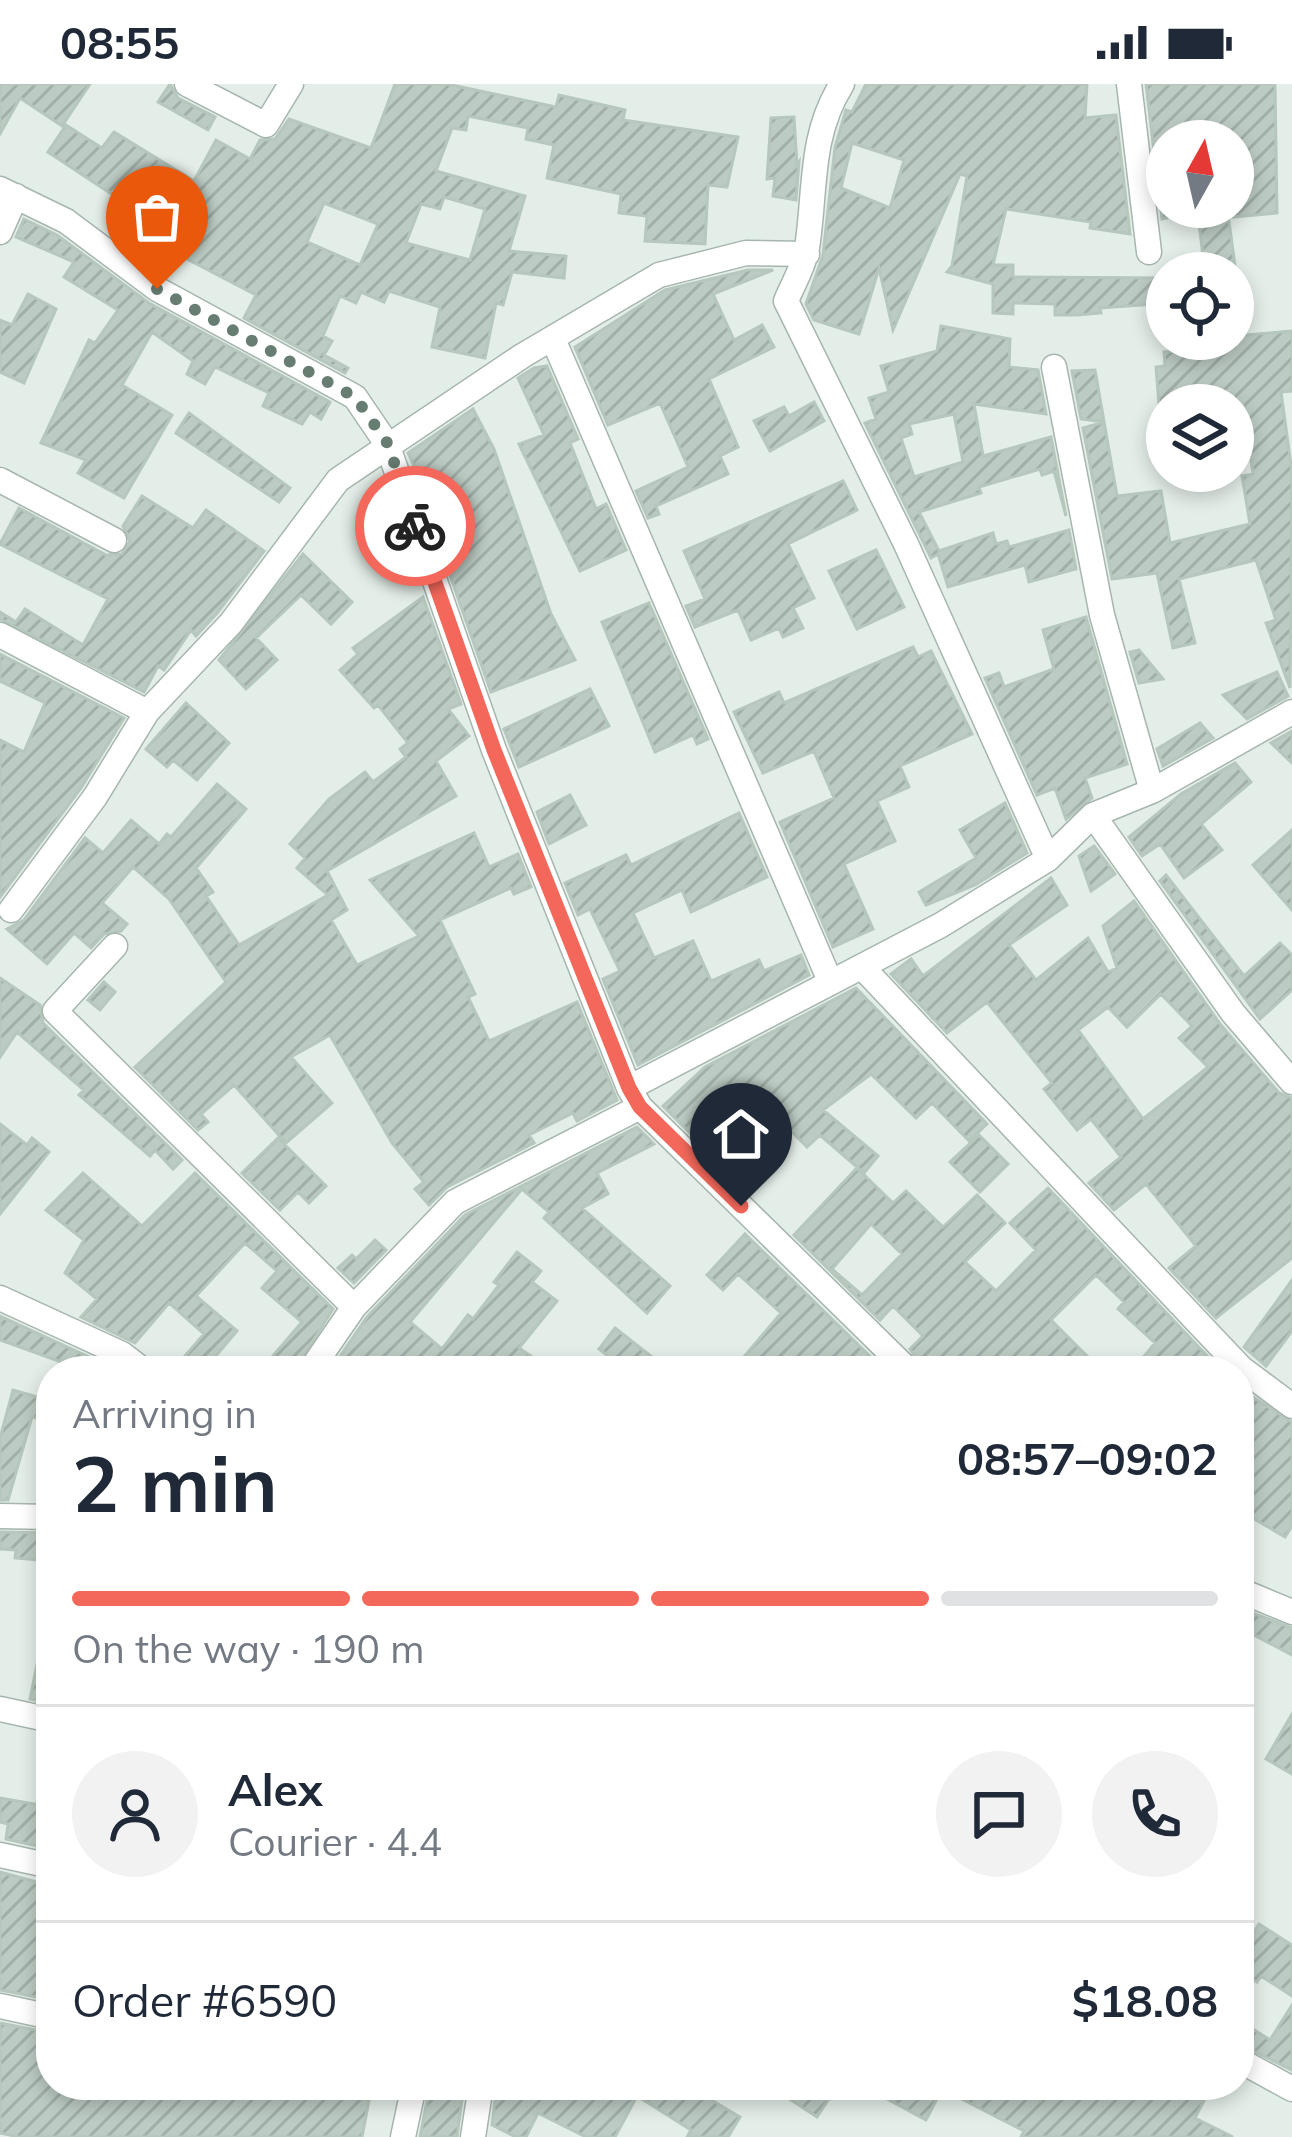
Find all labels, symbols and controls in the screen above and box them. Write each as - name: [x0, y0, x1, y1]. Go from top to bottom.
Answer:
- text: 08:55: [60, 14, 179, 70]
- north arrow: [1146, 120, 1254, 228]
- map controls: [1146, 120, 1254, 492]
- pin: [106, 166, 208, 289]
- icon: bag: [124, 184, 190, 250]
- button: locate: [1146, 252, 1254, 360]
- button: layers: [1146, 384, 1254, 492]
- courier: [355, 466, 475, 586]
- icon: bike: [382, 493, 448, 559]
- pin: [690, 1083, 792, 1206]
- icon: home: [708, 1101, 774, 1167]
- text: Arriving in: [72, 1389, 257, 1438]
- text: 08:57–09:02: [957, 1430, 1218, 1486]
- text: 2 min: [72, 1434, 278, 1532]
- text: On the way · 190 m: [72, 1624, 424, 1673]
- button: person: [72, 1751, 198, 1877]
- button: chat: [936, 1751, 1062, 1877]
- button: phone: [1092, 1751, 1218, 1877]
- text: Alex: [228, 1761, 323, 1817]
- text: Courier · 4.4: [228, 1817, 442, 1866]
- text: Order #6590: [72, 1972, 337, 2028]
- text: $18.08: [1072, 1972, 1218, 2028]

